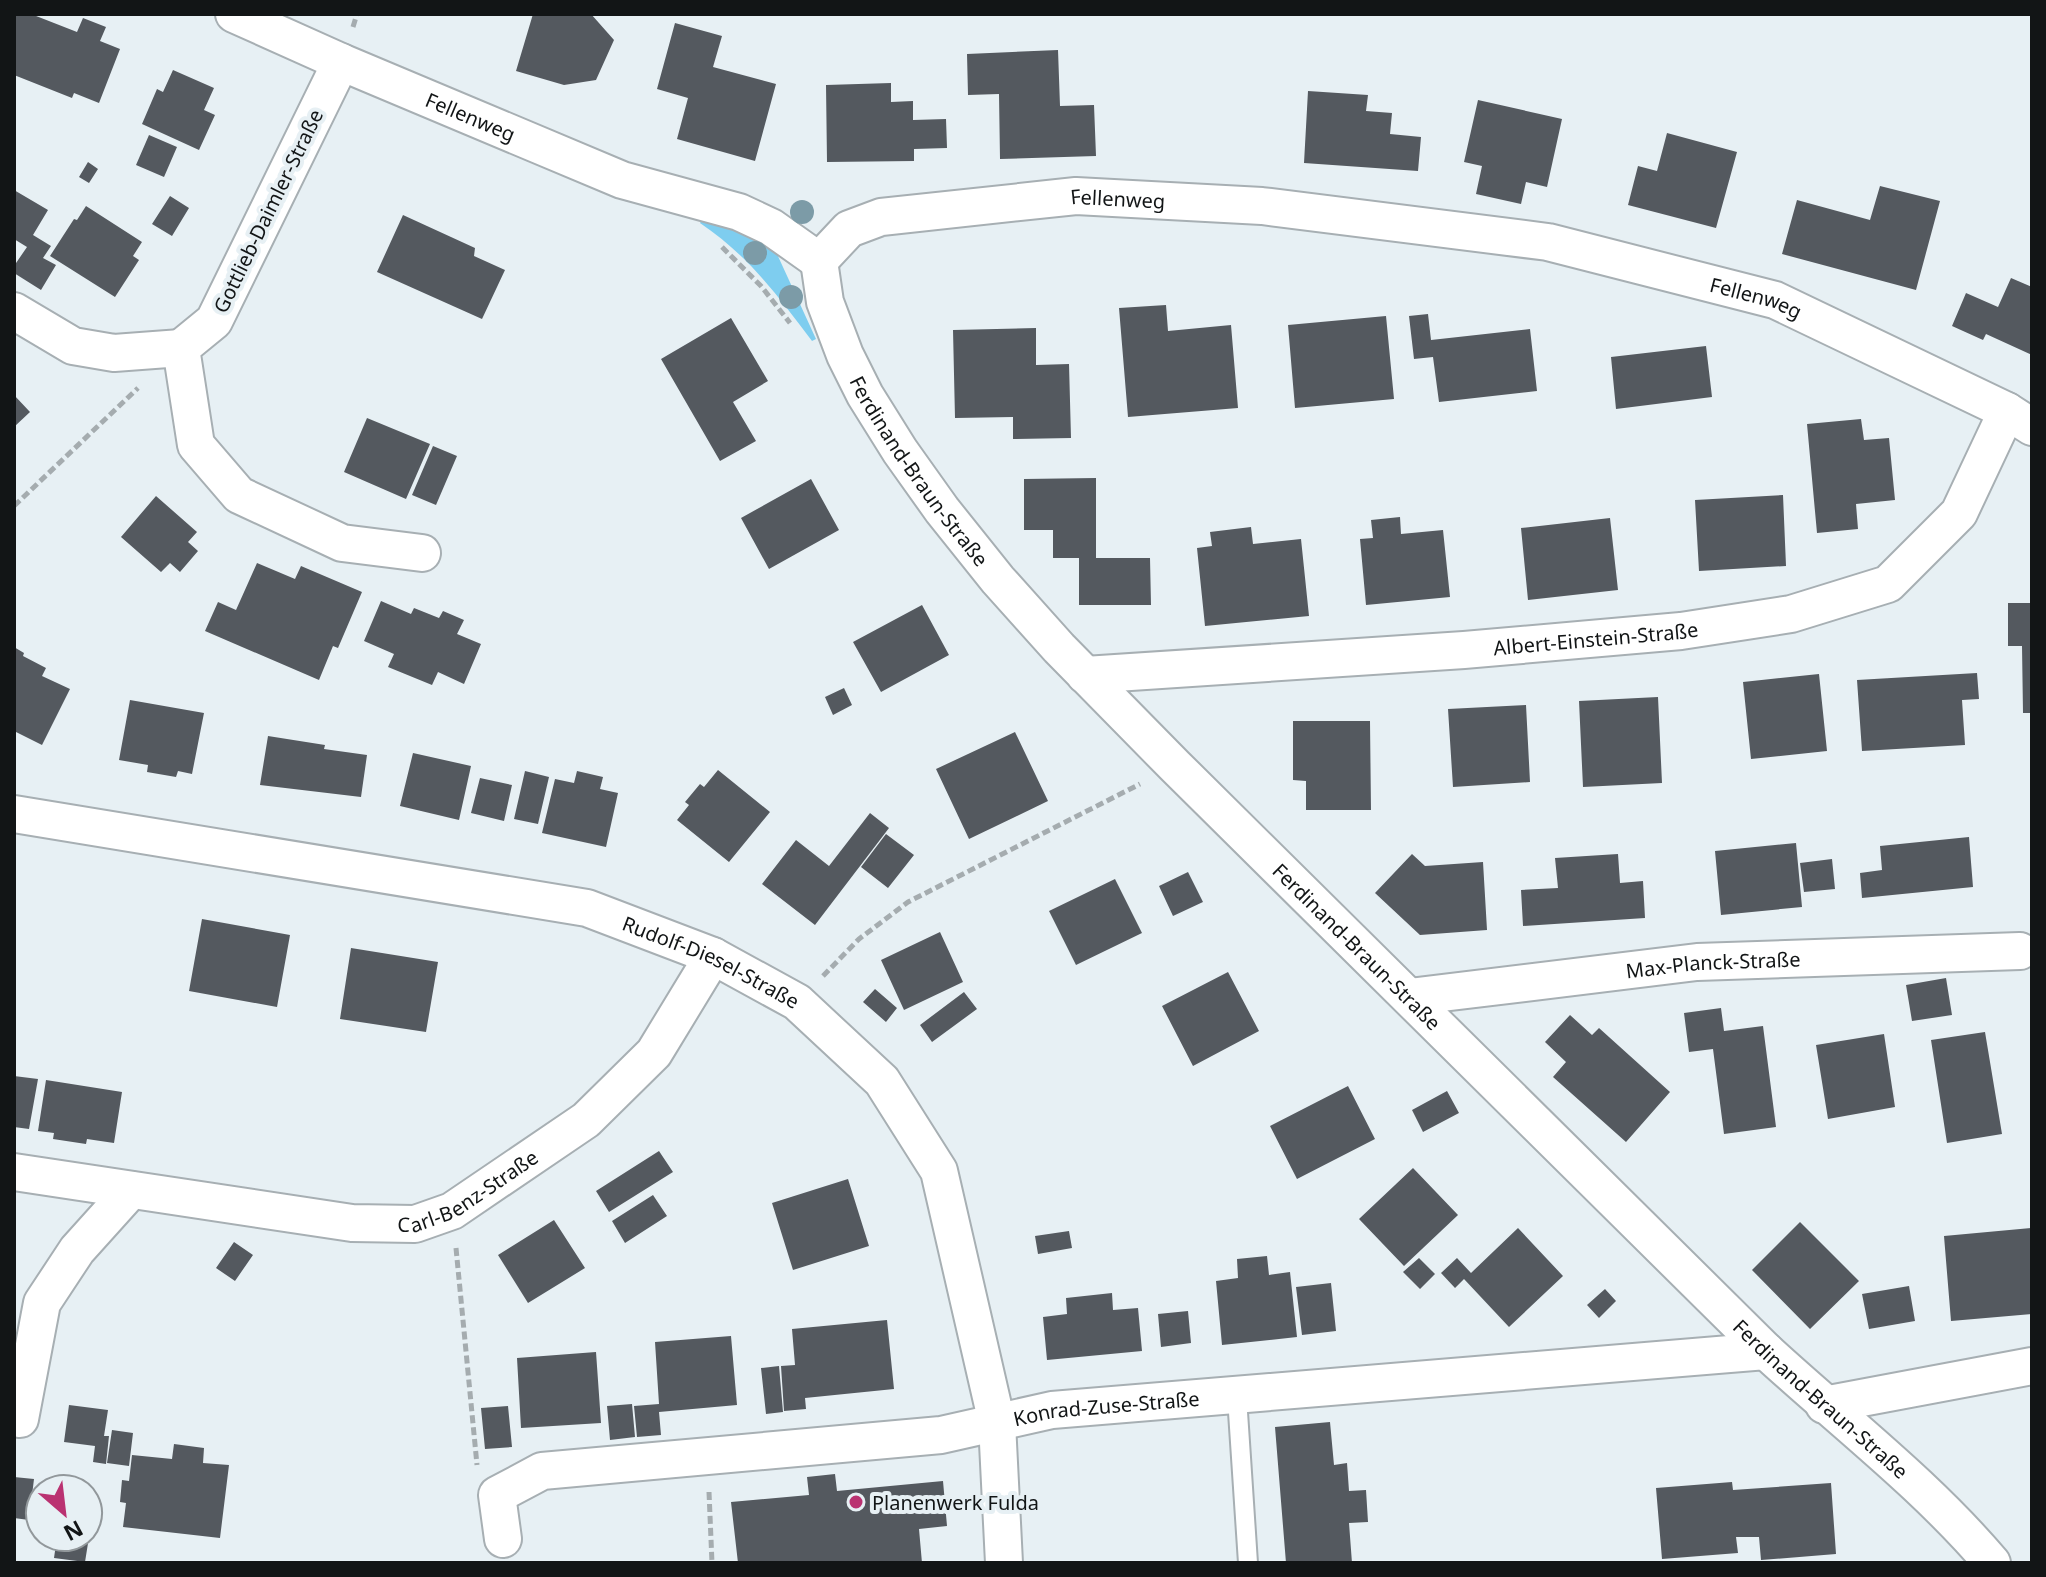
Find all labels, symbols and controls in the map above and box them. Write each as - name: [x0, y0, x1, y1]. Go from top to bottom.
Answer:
- street label: Fellenweg: [422, 86, 520, 147]
- street label: Gottlieb-Daimler-Straße: [207, 105, 329, 317]
- street label: Fellenweg: [1069, 182, 1166, 214]
- street label: Fellenweg: [1707, 270, 1807, 324]
- street label: Ferdinand-Braun-Straße: [844, 371, 995, 571]
- street label: Albert-Einstein-Straße: [1492, 615, 1700, 661]
- street label: Ferdinand-Braun-Straße: [1267, 857, 1447, 1035]
- street label: Rudolf-Diesel-Straße: [619, 909, 804, 1014]
- street label: Max-Planck-Straße: [1624, 945, 1801, 984]
- street label: Carl-Benz-Straße: [397, 1143, 543, 1238]
- street label: Ferdinand-Braun-Straße: [1728, 1313, 1914, 1484]
- street label: Konrad-Zuse-Straße: [1011, 1384, 1200, 1432]
- north arrow: [24, 1473, 104, 1553]
- place label: Planenwerk Fulda: [872, 1489, 1039, 1516]
- marker: Planenwerk Fulda: [847, 1493, 865, 1511]
- text: N: [59, 1514, 89, 1549]

